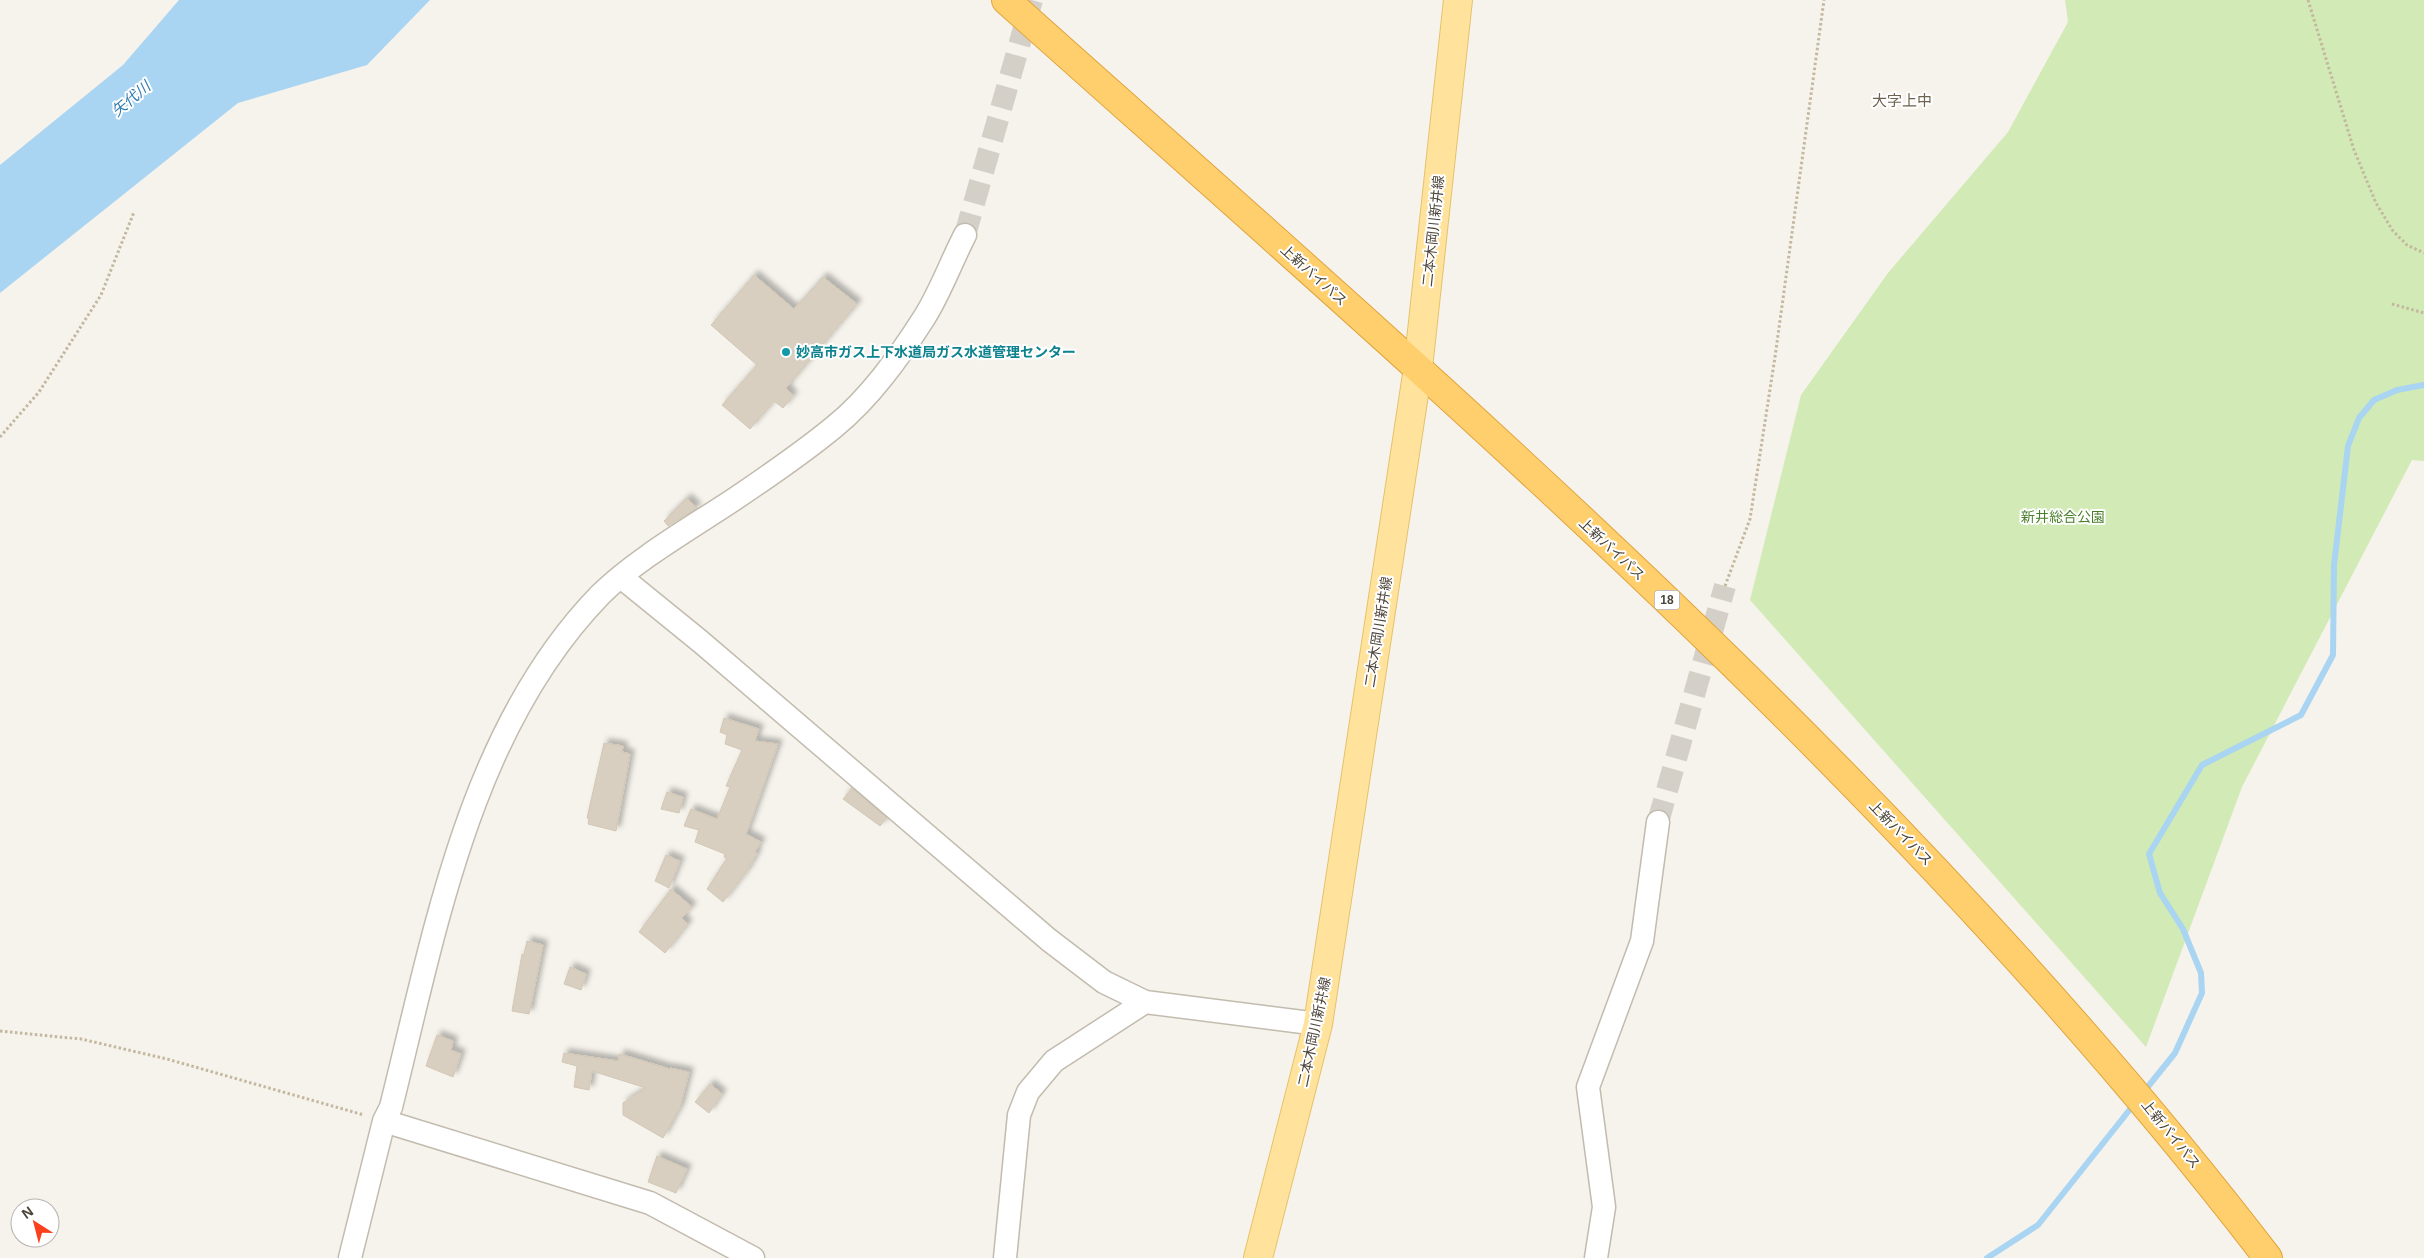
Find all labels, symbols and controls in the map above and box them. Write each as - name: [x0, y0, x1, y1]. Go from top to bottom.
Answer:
- water label: 矢代川: [108, 76, 155, 120]
- district label: 大字上中: [1872, 92, 1932, 109]
- street label: 二本木岡川新井線: [1419, 174, 1447, 288]
- street label: 上新バイパス: [1278, 241, 1350, 309]
- place label: 妙高市ガス上下水道局ガス水道管理センター: [796, 344, 1076, 360]
- marker: 妙高市ガス上下水道局ガス水道管理センター: [780, 346, 792, 358]
- park label: 新井総合公園: [2021, 509, 2105, 525]
- street label: 上新バイパス: [1576, 515, 1648, 583]
- street label: 二本木岡川新井線: [1361, 575, 1395, 689]
- road number: 18: [1654, 590, 1680, 610]
- street label: 上新バイパス: [1866, 797, 1936, 869]
- street label: 二本木岡川新井線: [1295, 976, 1333, 1088]
- street label: 上新バイパス: [2138, 1096, 2204, 1172]
- north arrow: [10, 1198, 60, 1248]
- text: N: [19, 1203, 36, 1222]

